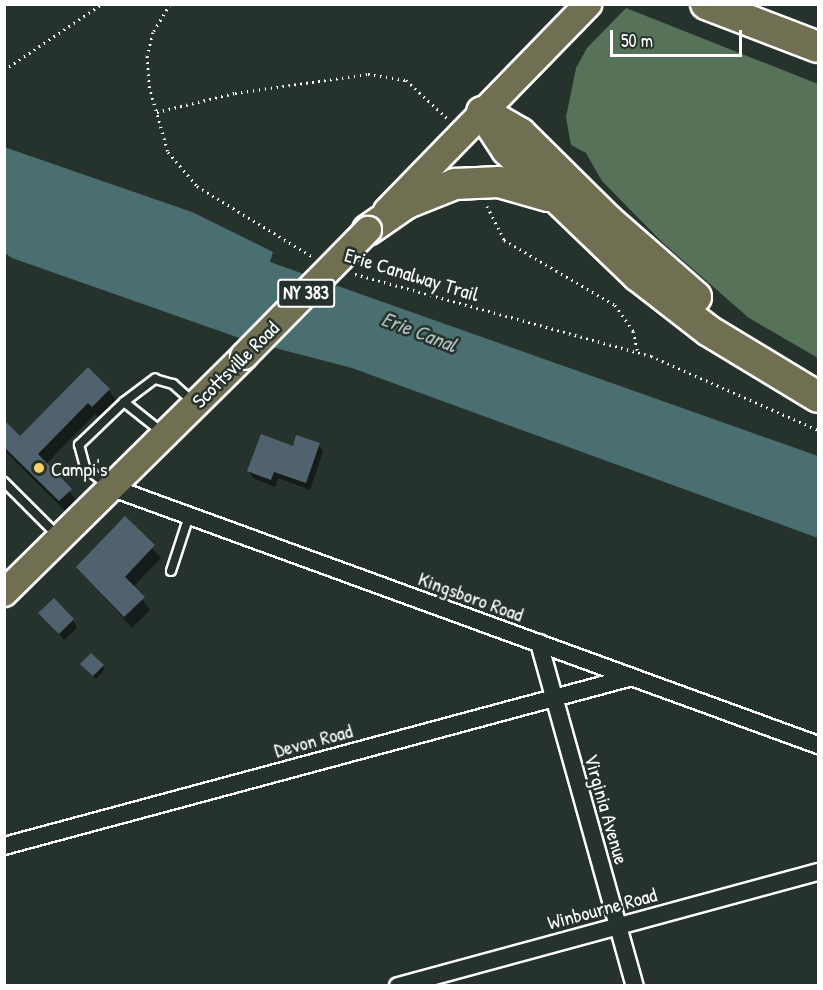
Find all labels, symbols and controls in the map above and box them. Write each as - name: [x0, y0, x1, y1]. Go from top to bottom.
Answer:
- scale bar: [613, 18, 745, 56]
- text: 50 m: [621, 28, 653, 53]
- street label: Erie Canalway Trail: [342, 242, 482, 306]
- road number: NY 383: [276, 278, 336, 308]
- water label: Erie Canal: [378, 306, 460, 358]
- street label: Scottsville Road: [187, 316, 283, 412]
- place label: Campi's: [51, 456, 107, 480]
- marker: Campi's: [32, 461, 46, 475]
- street label: Kingsboro Road: [415, 566, 527, 626]
- street label: Devon Road: [271, 718, 355, 762]
- street label: Virginia Avenue: [580, 751, 634, 867]
- street label: Winbourne Road: [545, 882, 659, 934]

